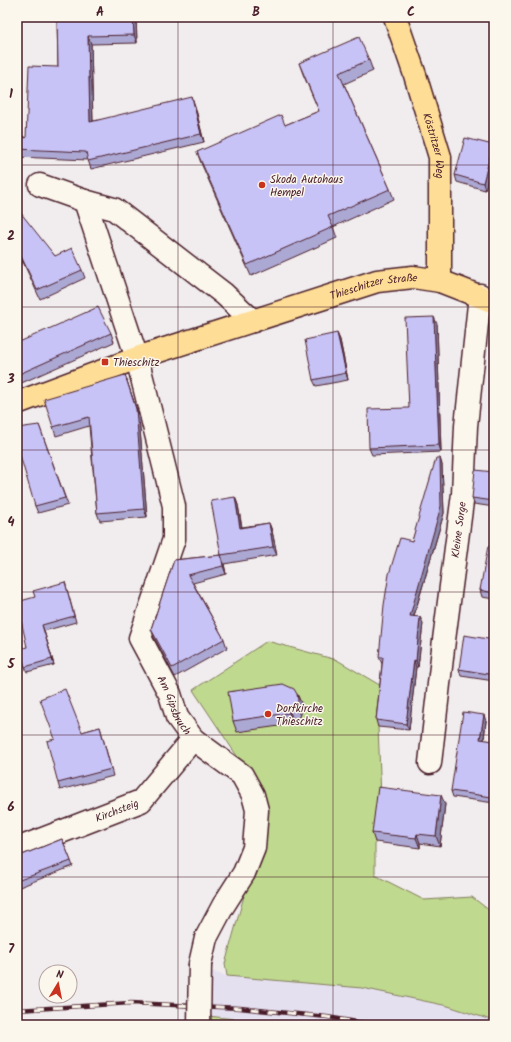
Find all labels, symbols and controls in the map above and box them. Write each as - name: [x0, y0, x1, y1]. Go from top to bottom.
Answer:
- text: A: [96, 2, 104, 23]
- text: B: [252, 2, 260, 23]
- text: C: [407, 2, 415, 23]
- text: 1: [9, 84, 13, 105]
- street label: Köstritzer Weg: [417, 111, 448, 179]
- place label: Skoda Autohaus Hempel: [270, 171, 344, 202]
- marker: Skoda Autohaus Hempel: [257, 180, 267, 190]
- text: 2: [7, 226, 15, 247]
- street label: Thieschitzer Straße: [328, 269, 419, 306]
- place label: Thieschitz: [113, 354, 160, 372]
- marker: Thieschitz: [100, 357, 110, 367]
- text: 3: [6, 369, 15, 390]
- street label: Kleine Sorge: [447, 501, 472, 559]
- text: 4: [7, 512, 15, 533]
- text: 5: [7, 654, 16, 675]
- street label: Am Gipsbruch: [152, 672, 196, 739]
- place label: Dorfkirche Thieschitz: [276, 700, 323, 731]
- marker: Dorfkirche Thieschitz: [263, 709, 273, 719]
- street label: Kirchsteig: [93, 795, 142, 828]
- text: 6: [7, 797, 15, 818]
- text: 7: [8, 939, 15, 960]
- north arrow: [38, 964, 78, 1004]
- text: N: [55, 966, 65, 985]

